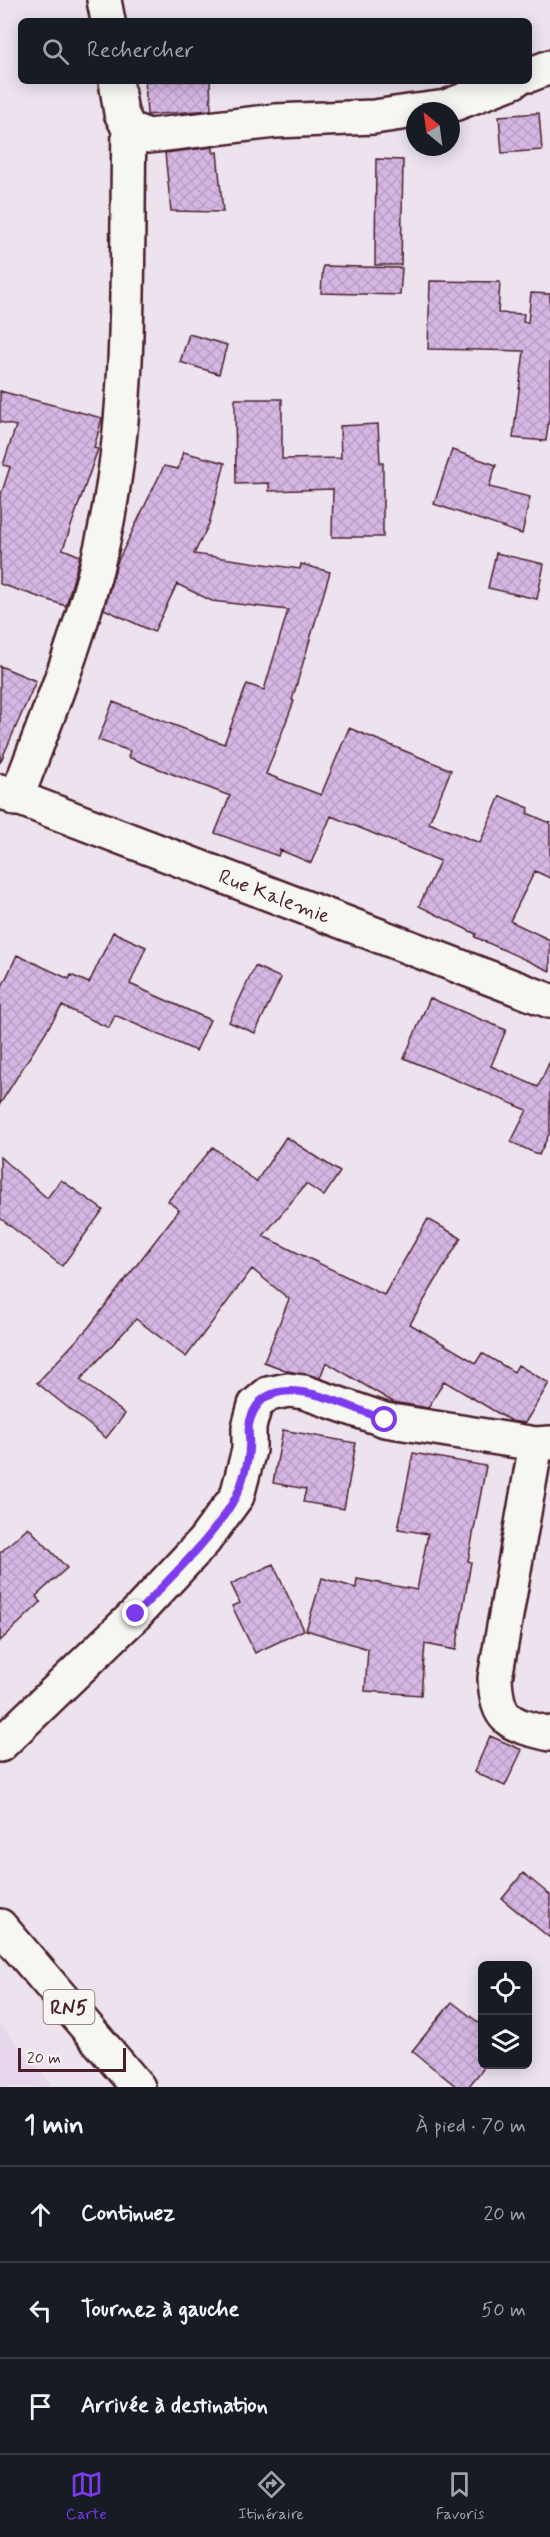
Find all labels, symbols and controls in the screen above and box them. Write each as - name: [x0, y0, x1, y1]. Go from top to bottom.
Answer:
- search box: [18, 18, 532, 84]
- icon: search: [39, 35, 72, 68]
- text: Rechercher: [87, 37, 194, 65]
- north arrow: [406, 102, 460, 156]
- street label: Rue Kalemie: [214, 863, 334, 931]
- route start: [371, 1406, 397, 1432]
- route end: [122, 1600, 148, 1626]
- map controls: [478, 1961, 532, 2069]
- button: locate: [478, 1961, 532, 2015]
- road number: RN5: [44, 1990, 94, 2024]
- button: layers: [478, 2015, 532, 2069]
- scale bar: [18, 2045, 126, 2072]
- text: 20 m: [27, 2048, 61, 2069]
- text: 1 min: [24, 2109, 84, 2143]
- text: À pied · 70 m: [416, 2113, 526, 2140]
- icon: ahead: [24, 2198, 57, 2231]
- text: Continuez: [81, 2200, 175, 2228]
- text: 20 m: [483, 2201, 526, 2228]
- icon: left: [24, 2294, 57, 2327]
- text: Tournez à gauche: [81, 2296, 239, 2324]
- text: 50 m: [481, 2297, 526, 2324]
- icon: arrive: [24, 2390, 57, 2423]
- text: Arrivée à destination: [81, 2392, 268, 2420]
- tab: Carte: [66, 2468, 107, 2525]
- tab: Itinéraire: [238, 2468, 304, 2525]
- tab: Favoris: [436, 2468, 484, 2525]

